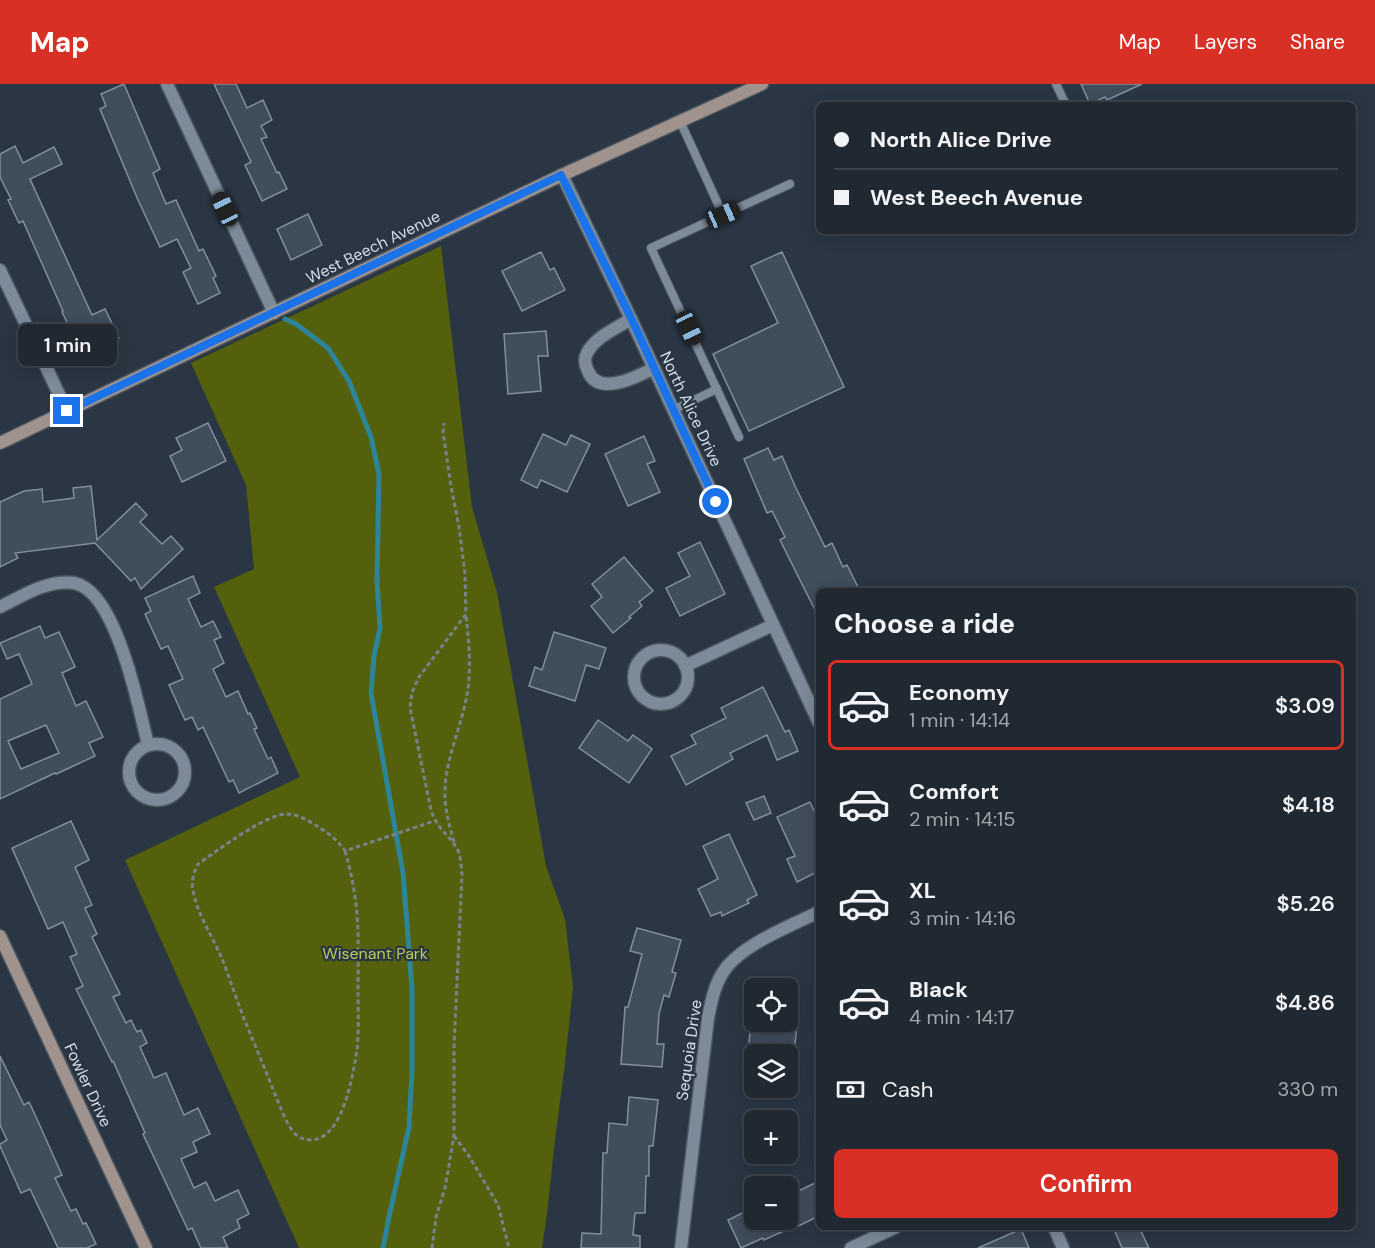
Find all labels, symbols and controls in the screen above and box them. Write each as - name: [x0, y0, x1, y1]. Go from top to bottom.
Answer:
- text: Map: [30, 24, 90, 61]
- text: Map: [1119, 28, 1161, 56]
- text: Layers: [1194, 28, 1257, 56]
- text: Share: [1290, 28, 1345, 56]
- text: North Alice Drive: [870, 125, 1052, 154]
- text: West Beech Avenue: [870, 183, 1083, 212]
- car: [209, 189, 241, 229]
- car: [703, 199, 743, 231]
- street label: West Beech Avenue: [302, 205, 444, 289]
- car: [673, 308, 705, 348]
- callout: 1 min: [17, 324, 116, 366]
- text: 1 min: [44, 332, 91, 358]
- street label: North Alice Drive: [655, 348, 727, 470]
- route end: [53, 397, 80, 424]
- route start: [702, 488, 729, 515]
- text: Choose a ride: [834, 606, 1015, 641]
- icon: car: [837, 678, 891, 732]
- text: Economy: [909, 678, 1009, 707]
- text: $3.09: [1275, 691, 1335, 720]
- text: 1 min · 14:14: [909, 707, 1010, 733]
- icon: car: [837, 777, 891, 831]
- text: Comfort: [909, 777, 999, 806]
- text: $4.18: [1282, 790, 1335, 819]
- text: 2 min · 14:15: [909, 806, 1015, 832]
- icon: car: [837, 876, 891, 930]
- text: XL: [909, 876, 936, 905]
- text: $5.26: [1276, 889, 1335, 918]
- text: 3 min · 14:16: [909, 905, 1016, 931]
- park label: Wisenant Park: [322, 943, 428, 964]
- icon: car: [837, 975, 891, 1029]
- text: Black: [909, 975, 968, 1004]
- map controls: [744, 978, 798, 1230]
- button: locate: [744, 978, 798, 1032]
- text: $4.86: [1275, 988, 1335, 1017]
- street label: Sequoia Drive: [672, 998, 706, 1102]
- text: 4 min · 14:17: [909, 1004, 1015, 1030]
- street label: Fowler Drive: [59, 1040, 117, 1130]
- button: layers: [744, 1044, 798, 1098]
- icon: cash: [834, 1073, 867, 1106]
- text: Cash: [882, 1075, 933, 1104]
- text: 330 m: [1278, 1076, 1338, 1102]
- button: +: [744, 1110, 798, 1164]
- button: Confirm: [834, 1149, 1338, 1218]
- button: −: [744, 1176, 798, 1230]

